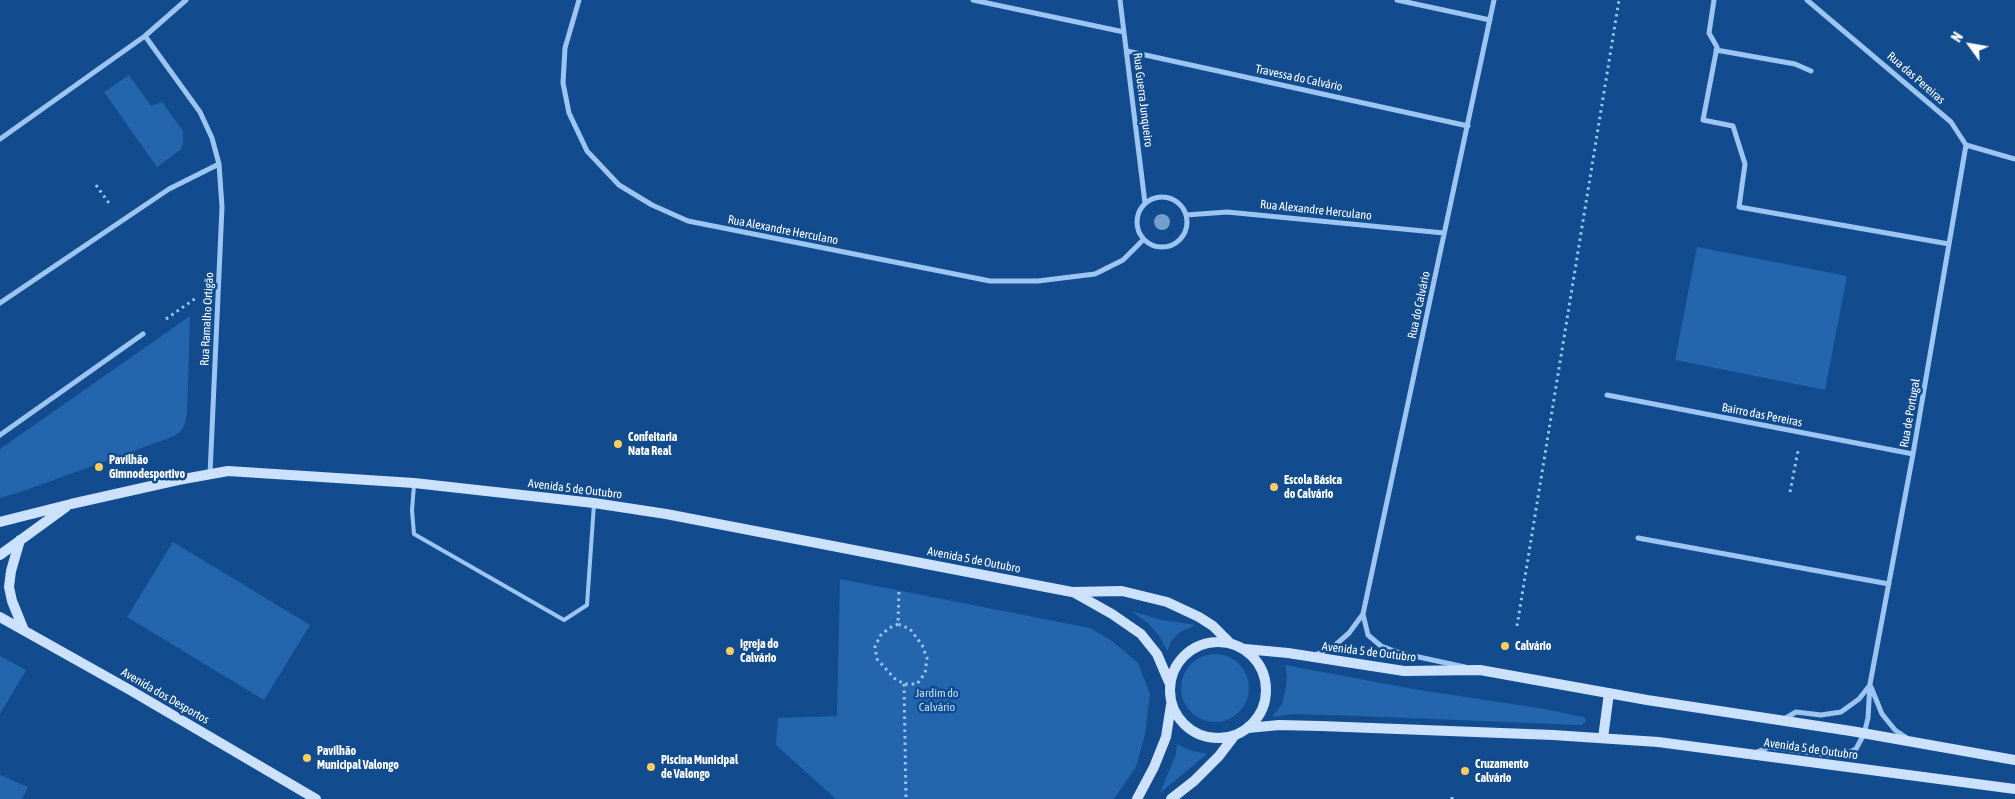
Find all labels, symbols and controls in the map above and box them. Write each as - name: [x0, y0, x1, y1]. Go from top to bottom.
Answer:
- north arrow: [1945, 20, 1995, 70]
- text: N: [1948, 29, 1966, 45]
- street label: Rua das Pereiras: [1884, 49, 1948, 107]
- street label: Rua Guerra Junqueiro: [1130, 52, 1156, 148]
- street label: Travessa do Calvário: [1254, 62, 1344, 94]
- street label: Rua Alexandre Herculano: [1259, 197, 1373, 223]
- street label: Rua Alexandre Herculano: [727, 212, 839, 248]
- street label: Rua do Calvário: [1405, 270, 1433, 340]
- street label: Rua Ramalho Ortigão: [197, 272, 217, 366]
- street label: Rua de Portugal: [1897, 378, 1923, 448]
- street label: Bairro das Pereiras: [1721, 400, 1803, 430]
- place label: Confeitaria Nata Real: [628, 430, 677, 458]
- marker: Confeitaria Nata Real: [612, 438, 624, 450]
- place label: Pavilhão Gimnodesportivo: [109, 453, 185, 481]
- marker: Pavilhão Gimnodesportivo: [93, 461, 105, 473]
- place label: Escola Básica do Calvário: [1284, 473, 1342, 501]
- street label: Avenida 5 de Outubro: [527, 476, 623, 502]
- marker: Escola Básica do Calvário: [1268, 481, 1280, 493]
- street label: Avenida 5 de Outubro: [926, 544, 1022, 576]
- place label: Igreja do Calvário: [740, 637, 779, 665]
- street label: Avenida 5 de Outubro: [1321, 639, 1417, 665]
- place label: Calvário: [1515, 639, 1551, 653]
- marker: Calvário: [1499, 640, 1511, 652]
- marker: Igreja do Calvário: [724, 645, 736, 657]
- street label: Avenida dos Desportos: [118, 665, 212, 727]
- park label: Jardim do Calvário: [915, 686, 959, 714]
- street label: Avenida 5 de Outubro: [1763, 735, 1859, 763]
- place label: Pavilhão Municipal Valongo: [317, 744, 399, 772]
- marker: Pavilhão Municipal Valongo: [301, 752, 313, 764]
- place label: Piscina Municipal de Valongo: [661, 753, 738, 781]
- place label: Cruzamento Calvário: [1475, 757, 1529, 785]
- marker: Piscina Municipal de Valongo: [645, 761, 657, 773]
- marker: Cruzamento Calvário: [1459, 765, 1471, 777]

